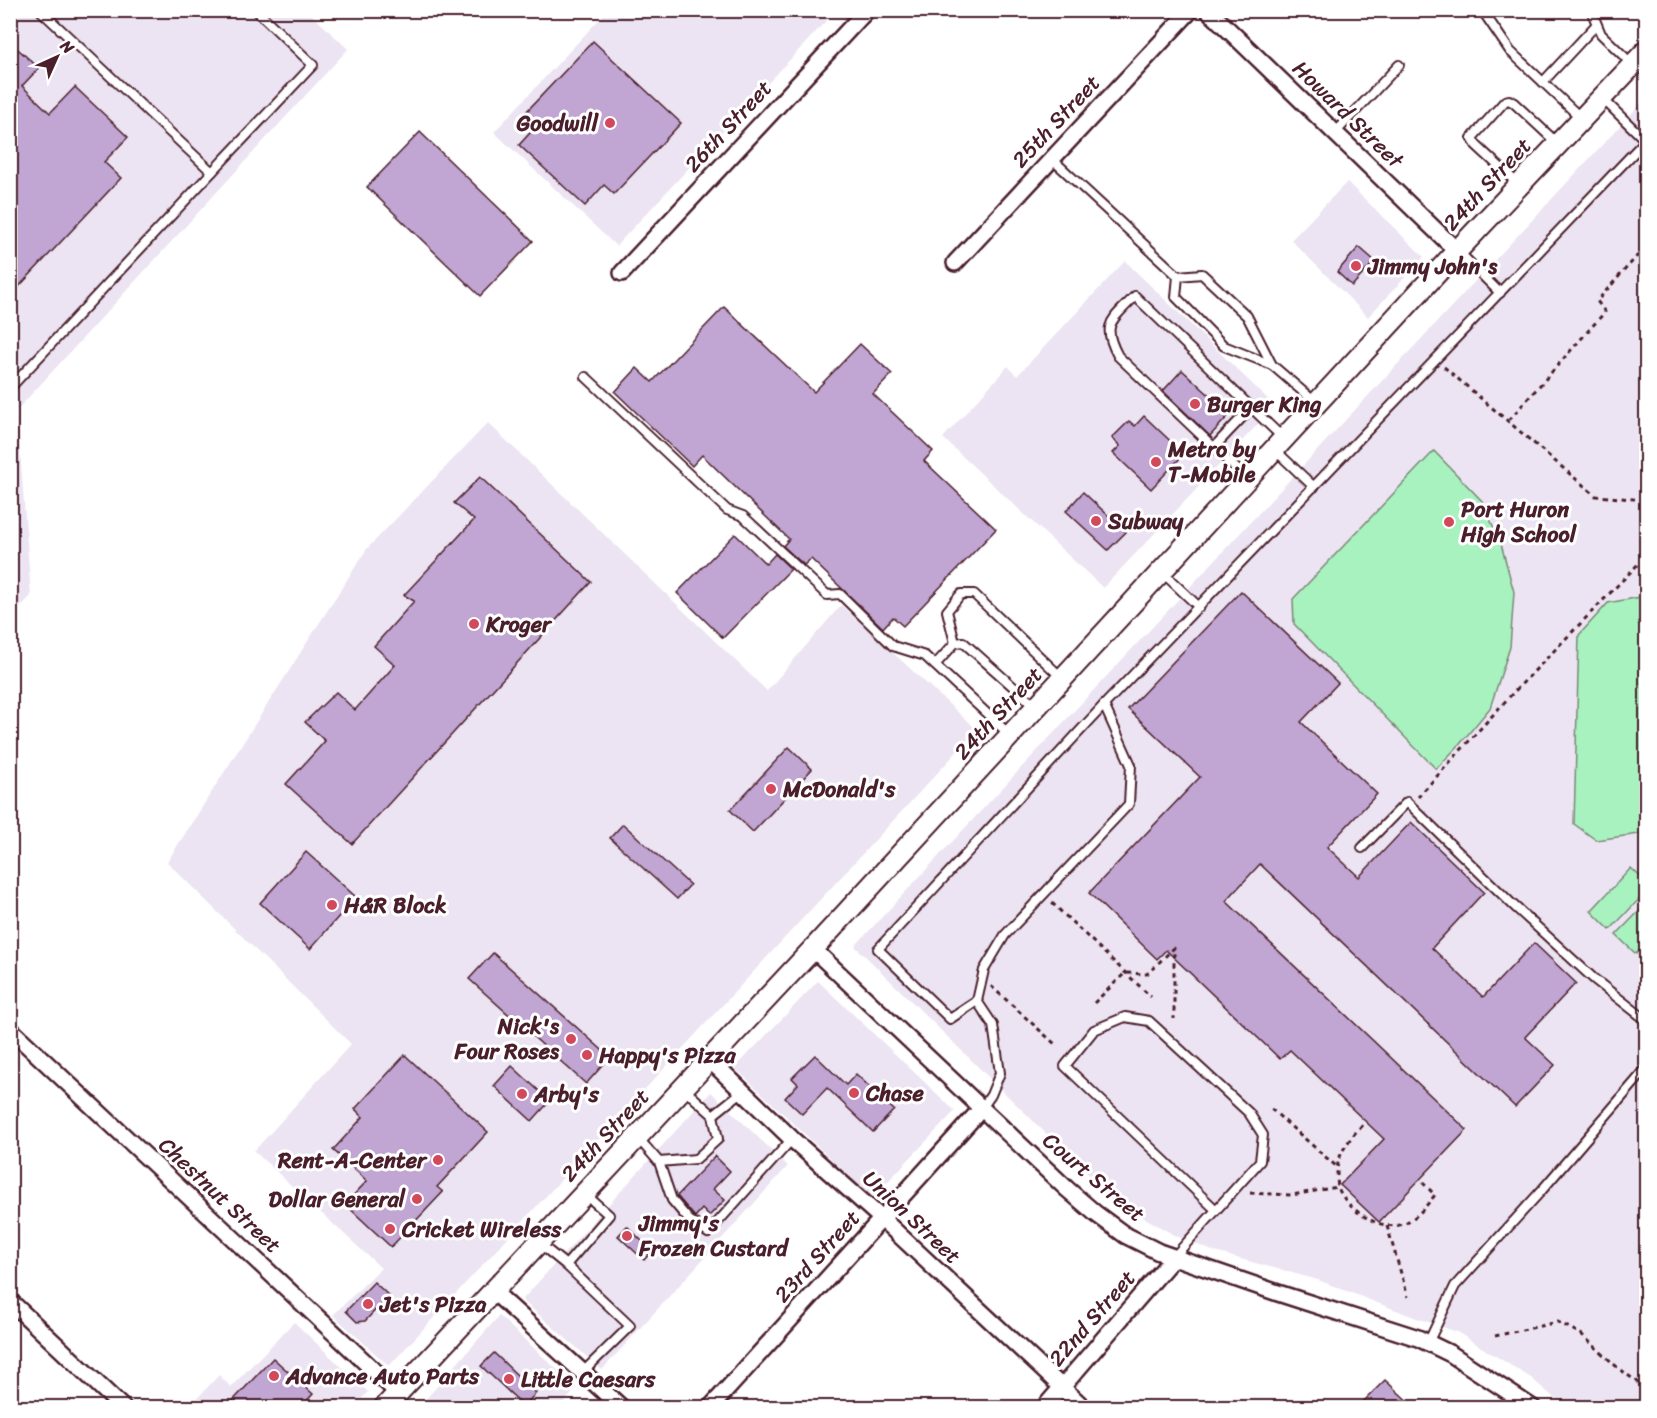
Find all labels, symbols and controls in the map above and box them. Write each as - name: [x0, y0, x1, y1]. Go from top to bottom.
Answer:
- north arrow: [27, 27, 87, 87]
- text: N: [52, 32, 82, 62]
- street label: Howard Street: [1283, 50, 1414, 179]
- street label: 25th Street: [1002, 65, 1110, 177]
- street label: 26th Street: [674, 70, 782, 182]
- place label: Goodwill: [516, 104, 600, 143]
- marker: Goodwill: [603, 116, 617, 130]
- street label: 24th Street: [1433, 128, 1541, 240]
- place label: Jimmy John's: [1366, 247, 1498, 286]
- marker: Jimmy John's: [1349, 259, 1363, 273]
- place label: Burger King: [1207, 385, 1321, 424]
- marker: Burger King: [1188, 397, 1202, 411]
- place label: Metro by T-Mobile: [1167, 430, 1257, 494]
- marker: Metro by T-Mobile: [1149, 455, 1163, 469]
- place label: Port Huron High School: [1460, 490, 1578, 554]
- place label: Subway: [1107, 502, 1184, 541]
- marker: Subway: [1089, 514, 1103, 528]
- marker: Port Huron High School: [1442, 515, 1456, 529]
- place label: Kroger: [485, 605, 553, 644]
- marker: Kroger: [467, 617, 481, 631]
- street label: 24th Street: [944, 657, 1052, 769]
- place label: McDonald's: [782, 770, 896, 809]
- marker: McDonald's: [764, 782, 778, 796]
- place label: H&R Block: [343, 886, 447, 925]
- marker: H&R Block: [325, 898, 339, 912]
- place label: Nick's Four Roses: [454, 1007, 560, 1071]
- marker: Nick's Four Roses: [564, 1032, 578, 1046]
- place label: Happy's Pizza: [598, 1036, 737, 1075]
- marker: Happy's Pizza: [580, 1048, 594, 1062]
- place label: Chase: [865, 1074, 924, 1113]
- place label: Arby's: [533, 1075, 600, 1114]
- street label: 24th Street: [551, 1079, 659, 1191]
- marker: Chase: [847, 1086, 861, 1100]
- marker: Arby's: [515, 1087, 529, 1101]
- street label: Court Street: [1034, 1122, 1155, 1232]
- street label: Chestnut Street: [149, 1127, 291, 1263]
- place label: Rent-A-Center: [277, 1141, 428, 1180]
- marker: Rent-A-Center: [431, 1153, 445, 1167]
- street label: Union Street: [853, 1160, 971, 1274]
- place label: Dollar General: [269, 1180, 406, 1219]
- marker: Dollar General: [410, 1192, 424, 1206]
- street label: 23rd Street: [764, 1200, 870, 1312]
- place label: Jimmy's Frozen Custard: [637, 1204, 790, 1268]
- place label: Cricket Wireless: [401, 1210, 562, 1249]
- marker: Cricket Wireless: [383, 1222, 397, 1236]
- marker: Jimmy's Frozen Custard: [620, 1229, 634, 1243]
- street label: 22nd Street: [1038, 1260, 1146, 1376]
- place label: Jet's Pizza: [378, 1285, 487, 1324]
- marker: Jet's Pizza: [361, 1297, 375, 1311]
- place label: Advance Auto Parts: [285, 1357, 480, 1396]
- place label: Little Caesars: [521, 1360, 656, 1399]
- marker: Advance Auto Parts: [267, 1369, 281, 1383]
- marker: Little Caesars: [502, 1372, 516, 1386]

